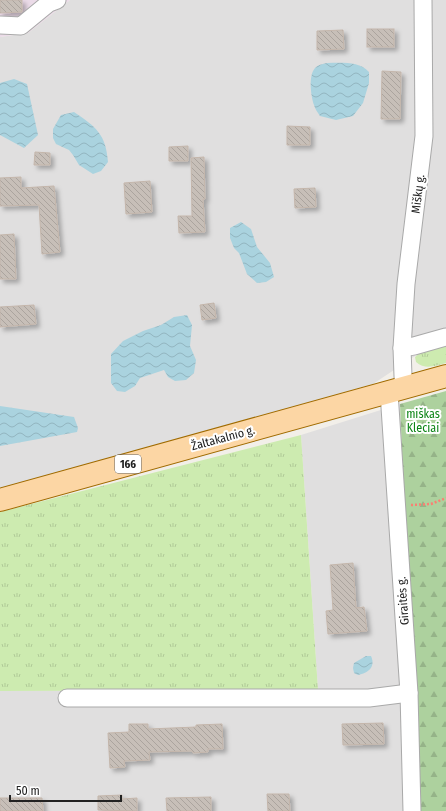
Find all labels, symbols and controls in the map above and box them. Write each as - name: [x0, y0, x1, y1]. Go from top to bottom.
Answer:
- street label: Miškų g.: [409, 173, 427, 214]
- park label: miškas Kleciai: [406, 407, 440, 435]
- street label: Žaltakalnio g.: [189, 422, 257, 453]
- road number: 166: [115, 455, 141, 473]
- street label: Giraitės g.: [394, 576, 412, 626]
- scale bar: [10, 777, 121, 803]
- text: 50 m: [16, 784, 40, 798]

